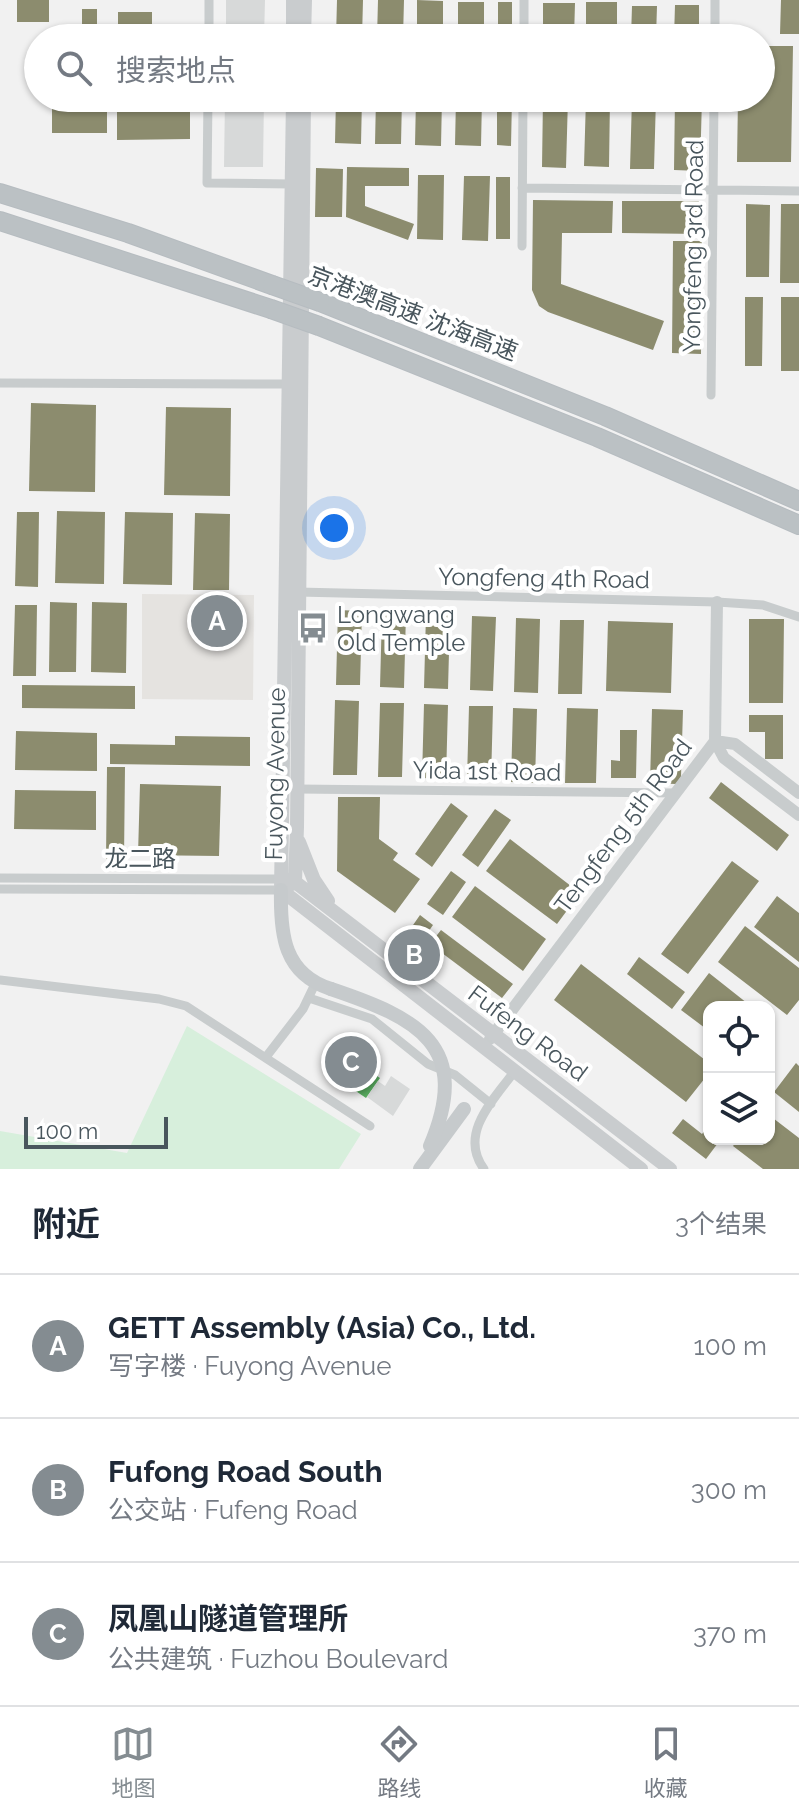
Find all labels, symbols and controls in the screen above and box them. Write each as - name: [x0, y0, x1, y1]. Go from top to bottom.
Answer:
- search box: [24, 24, 775, 112]
- icon: search: [52, 46, 96, 90]
- text: 搜索地点: [116, 53, 236, 88]
- street label: Yongfeng 3rd Road: [677, 139, 709, 353]
- street label: 京港澳高速 沈海高速: [304, 260, 522, 366]
- your location: [314, 508, 354, 548]
- street label: Yongfeng 4th Road: [438, 562, 650, 594]
- pin: A: [191, 591, 243, 651]
- place label: Longwang Old Temple: [337, 600, 465, 657]
- bus stop icon: Longwang Old Temple: [296, 611, 330, 645]
- street label: Fuyong Avenue: [259, 687, 291, 861]
- street label: Tengfeng 5th Road: [548, 733, 698, 919]
- street label: Yida 1st Road: [412, 755, 562, 787]
- street label: 龙二路: [104, 844, 176, 873]
- pin: B: [388, 925, 440, 985]
- street label: Fufeng Road: [463, 979, 593, 1087]
- map controls: [703, 1001, 775, 1145]
- button: locate: [703, 1001, 775, 1073]
- pin: C: [325, 1032, 377, 1092]
- button: layers: [703, 1073, 775, 1145]
- scale bar: [24, 1113, 168, 1149]
- text: 100 m: [36, 1118, 98, 1144]
- text: 附近: [32, 1204, 100, 1244]
- text: 3个结果: [675, 1209, 767, 1239]
- text: GETT Assembly (Asia) Co., Ltd.: [108, 1310, 536, 1345]
- text: A: [49, 1331, 67, 1361]
- text: 100 m: [694, 1331, 767, 1361]
- text: 写字楼 · Fuyong Avenue: [108, 1351, 391, 1381]
- text: Fufong Road South: [108, 1454, 383, 1489]
- text: B: [49, 1475, 67, 1505]
- text: 300 m: [691, 1475, 767, 1505]
- text: 公交站 · Fufeng Road: [108, 1495, 358, 1525]
- text: 凤凰山隧道管理所: [108, 1601, 348, 1636]
- text: C: [49, 1619, 67, 1649]
- text: 370 m: [693, 1619, 767, 1649]
- text: 公共建筑 · Fuzhou Boulevard: [108, 1644, 448, 1674]
- tab: 地图: [111, 1722, 155, 1802]
- tab: 路线: [377, 1722, 422, 1802]
- tab: 收藏: [644, 1722, 688, 1802]

